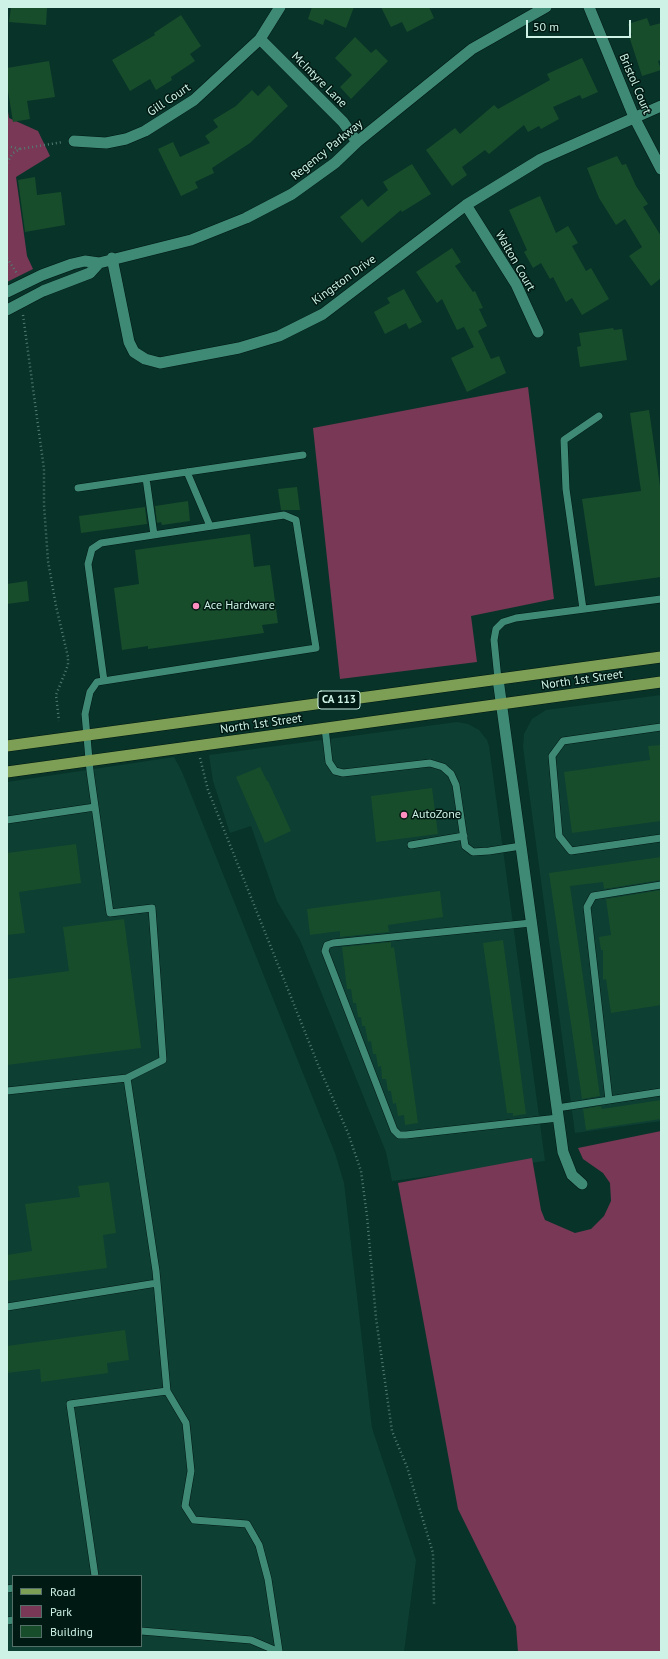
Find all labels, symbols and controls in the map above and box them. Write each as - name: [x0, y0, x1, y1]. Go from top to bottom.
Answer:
- scale bar: [528, 12, 633, 38]
- text: 50 m: [533, 19, 559, 34]
- street label: McIntyre Lane: [288, 49, 350, 111]
- street label: Bristol Court: [616, 52, 654, 116]
- street label: Gill Court: [145, 80, 193, 120]
- street label: Regency Parkway: [288, 117, 366, 183]
- street label: Walton Court: [492, 228, 538, 294]
- street label: Kingston Drive: [309, 252, 379, 308]
- place label: Ace Hardware: [204, 599, 275, 613]
- marker: Ace Hardware: [191, 601, 201, 611]
- street label: North 1st Street: [540, 667, 624, 693]
- road number: CA 113: [318, 691, 360, 709]
- street label: North 1st Street: [219, 711, 303, 737]
- place label: AutoZone: [412, 808, 461, 822]
- marker: AutoZone: [399, 810, 409, 820]
- legend: [12, 1575, 142, 1647]
- text: Road: [50, 1584, 75, 1599]
- text: Park: [50, 1604, 72, 1619]
- text: Building: [50, 1624, 93, 1639]

